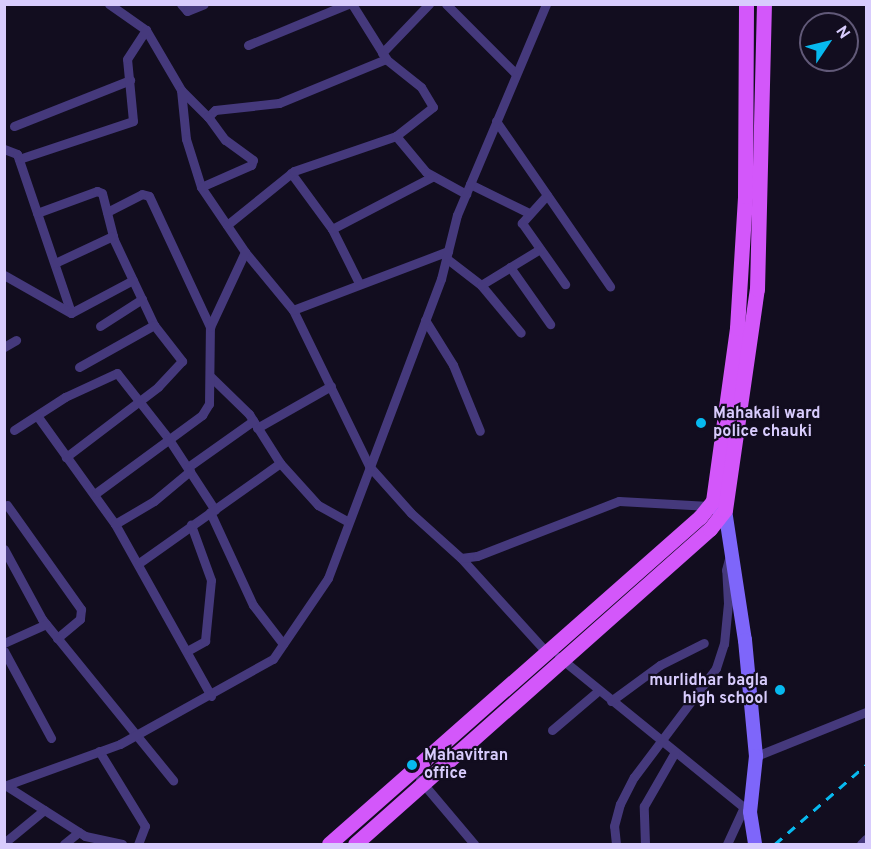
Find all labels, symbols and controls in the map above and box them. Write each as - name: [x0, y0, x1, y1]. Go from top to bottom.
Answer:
- north arrow: [799, 12, 859, 72]
- text: N: [831, 22, 854, 43]
- place label: Mahakali ward police chauki: [713, 404, 820, 442]
- marker: Mahakali ward police chauki: [694, 416, 708, 430]
- place label: murlidhar bagla high school: [649, 671, 768, 709]
- marker: murlidhar bagla high school: [773, 683, 787, 697]
- place label: Mahavitran office: [424, 746, 508, 784]
- marker: Mahavitran office: [405, 758, 419, 772]

